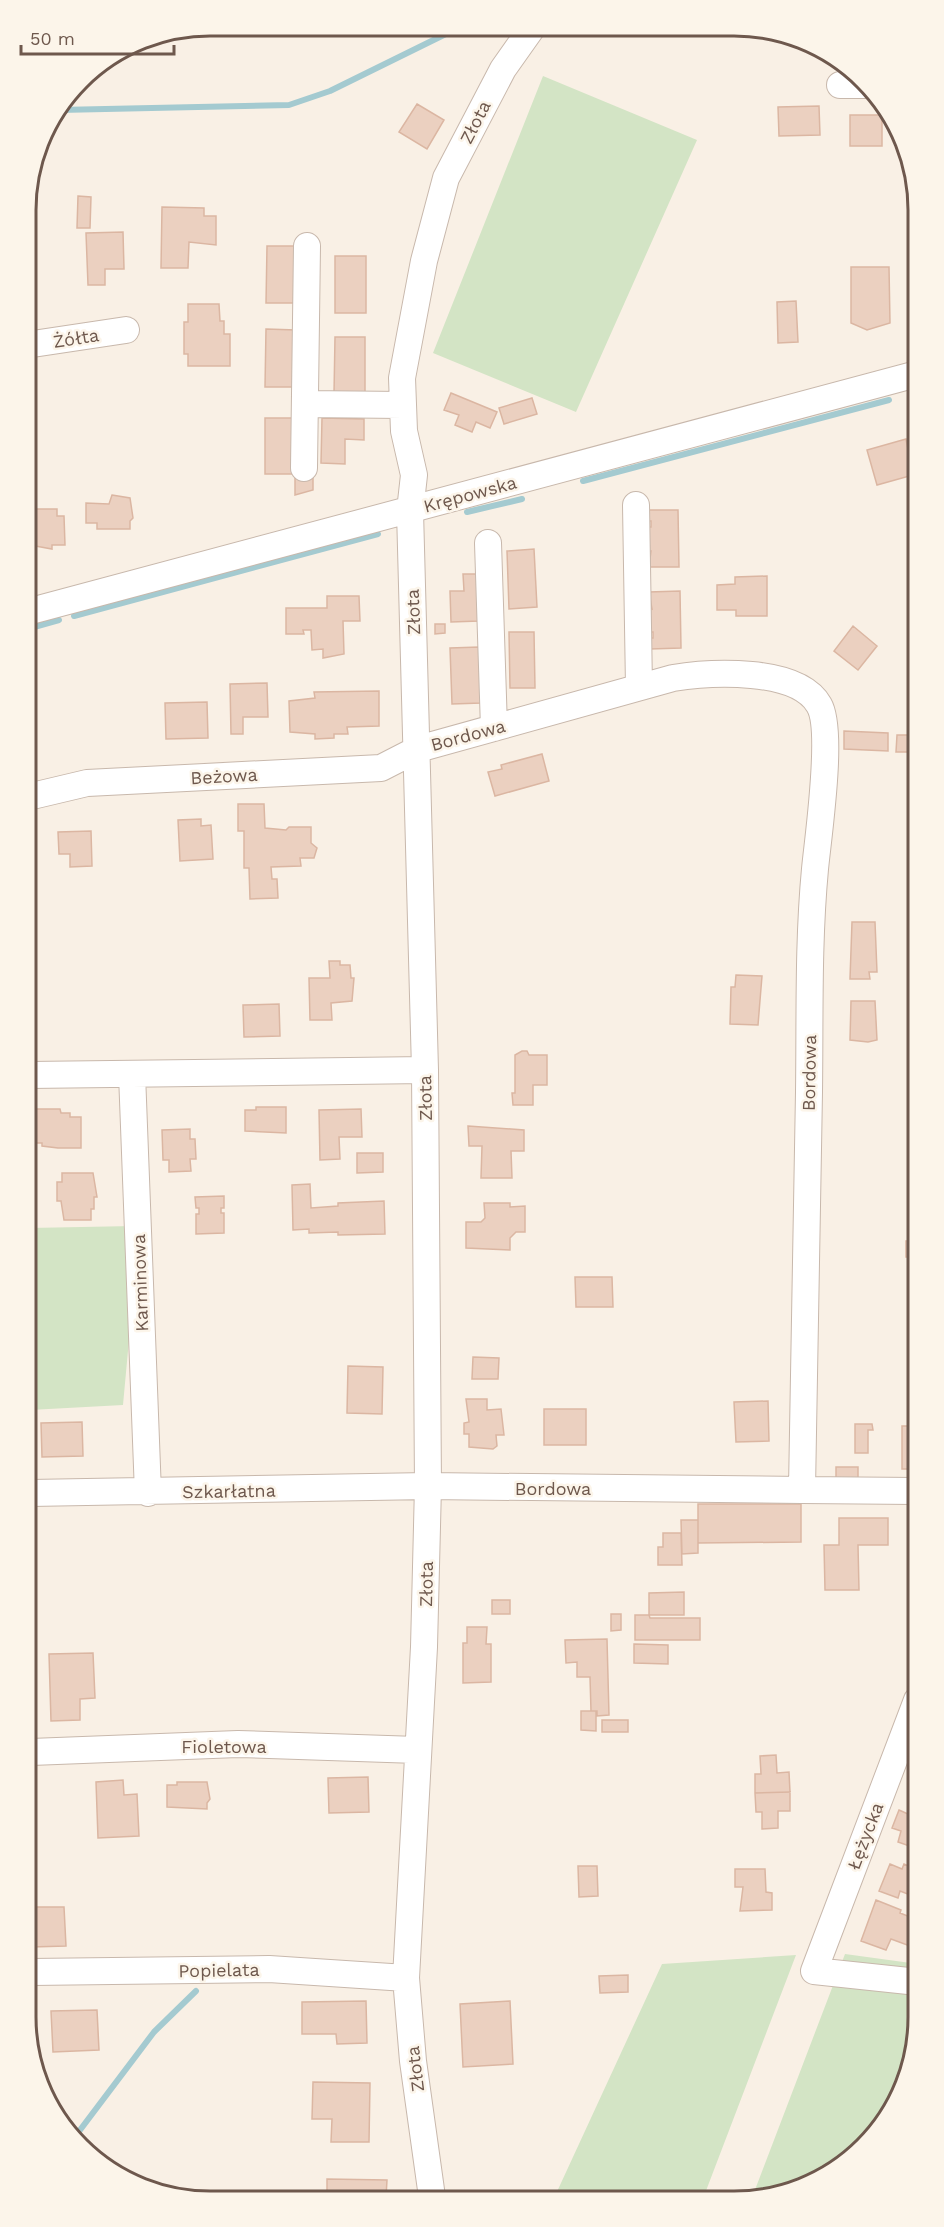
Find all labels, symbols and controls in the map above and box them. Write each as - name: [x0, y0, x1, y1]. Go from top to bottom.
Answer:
- scale bar: [21, 18, 174, 56]
- text: 50 m: [30, 28, 75, 49]
- street label: Złota: [455, 97, 495, 147]
- street label: Żółta: [52, 324, 100, 352]
- street label: Krępowska: [421, 471, 519, 517]
- street label: Złota: [402, 589, 424, 635]
- street label: Bordowa: [428, 715, 508, 755]
- street label: Beżowa: [190, 764, 258, 788]
- street label: Bordowa: [798, 1035, 820, 1111]
- street label: Złota: [414, 1075, 436, 1121]
- street label: Karminowa: [128, 1234, 152, 1332]
- street label: Bordowa: [515, 1478, 591, 1499]
- street label: Szkarłatna: [182, 1480, 276, 1502]
- street label: Złota: [415, 1561, 437, 1607]
- street label: Fioletowa: [181, 1736, 267, 1757]
- street label: Łężycka: [843, 1799, 887, 1873]
- street label: Popielata: [178, 1959, 260, 1981]
- street label: Złota: [402, 2045, 428, 2093]

